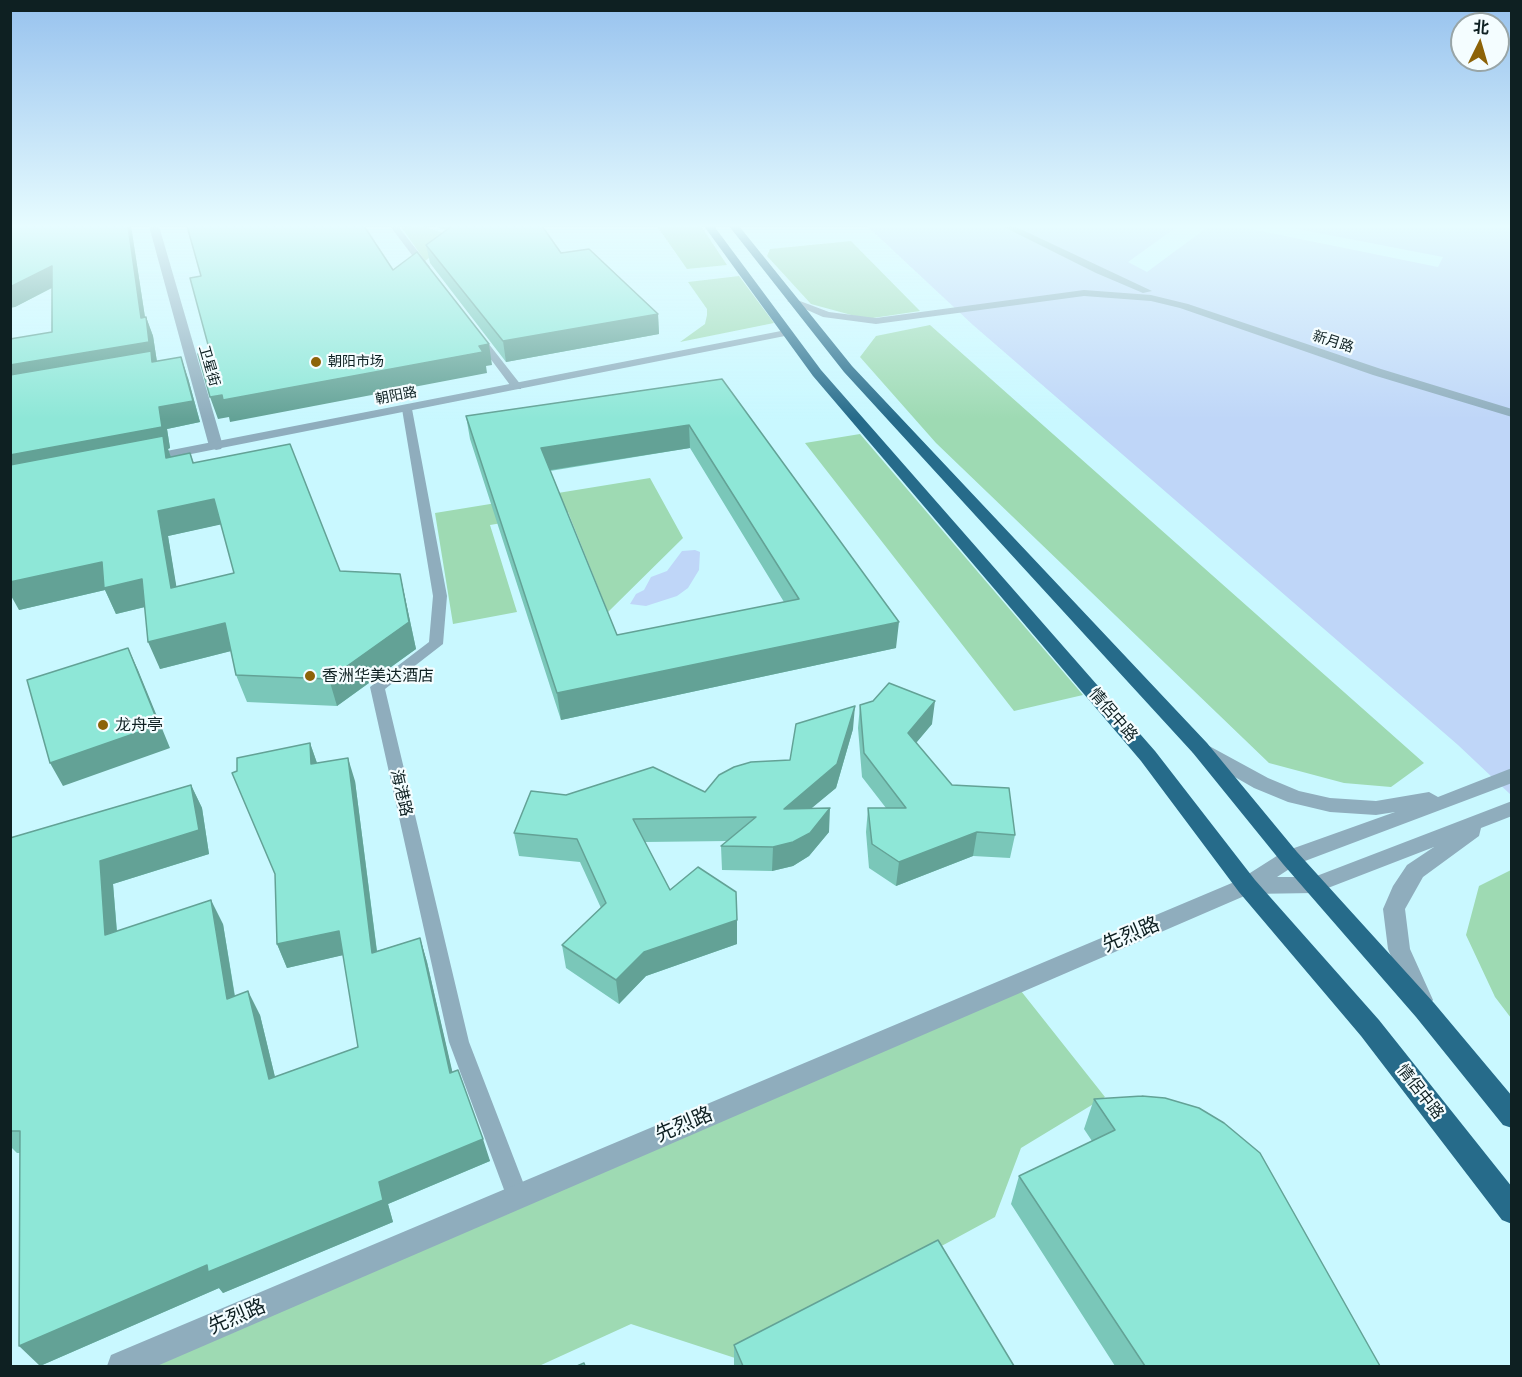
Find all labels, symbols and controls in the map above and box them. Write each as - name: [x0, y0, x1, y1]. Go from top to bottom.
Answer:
- north arrow: [1450, 12, 1510, 72]
- text: 北: [1472, 13, 1490, 39]
- street label: 新月路: [1310, 328, 1356, 356]
- street label: 卫星街: [195, 343, 223, 389]
- place label: 朝阳市场: [328, 354, 384, 370]
- marker: 朝阳市场: [309, 355, 323, 369]
- street label: 朝阳路: [374, 384, 418, 408]
- place label: 香洲华美达酒店: [322, 666, 434, 686]
- marker: 香洲华美达酒店: [303, 669, 317, 683]
- street label: 情侶中路: [1085, 685, 1141, 745]
- place label: 龙舟亭: [115, 715, 163, 735]
- marker: 龙舟亭: [96, 718, 110, 732]
- street label: 海港路: [386, 767, 416, 819]
- street label: 先烈路: [1099, 912, 1163, 958]
- street label: 情侶中路: [1393, 1061, 1447, 1123]
- street label: 先烈路: [652, 1102, 716, 1148]
- street label: 先烈路: [205, 1294, 269, 1340]

